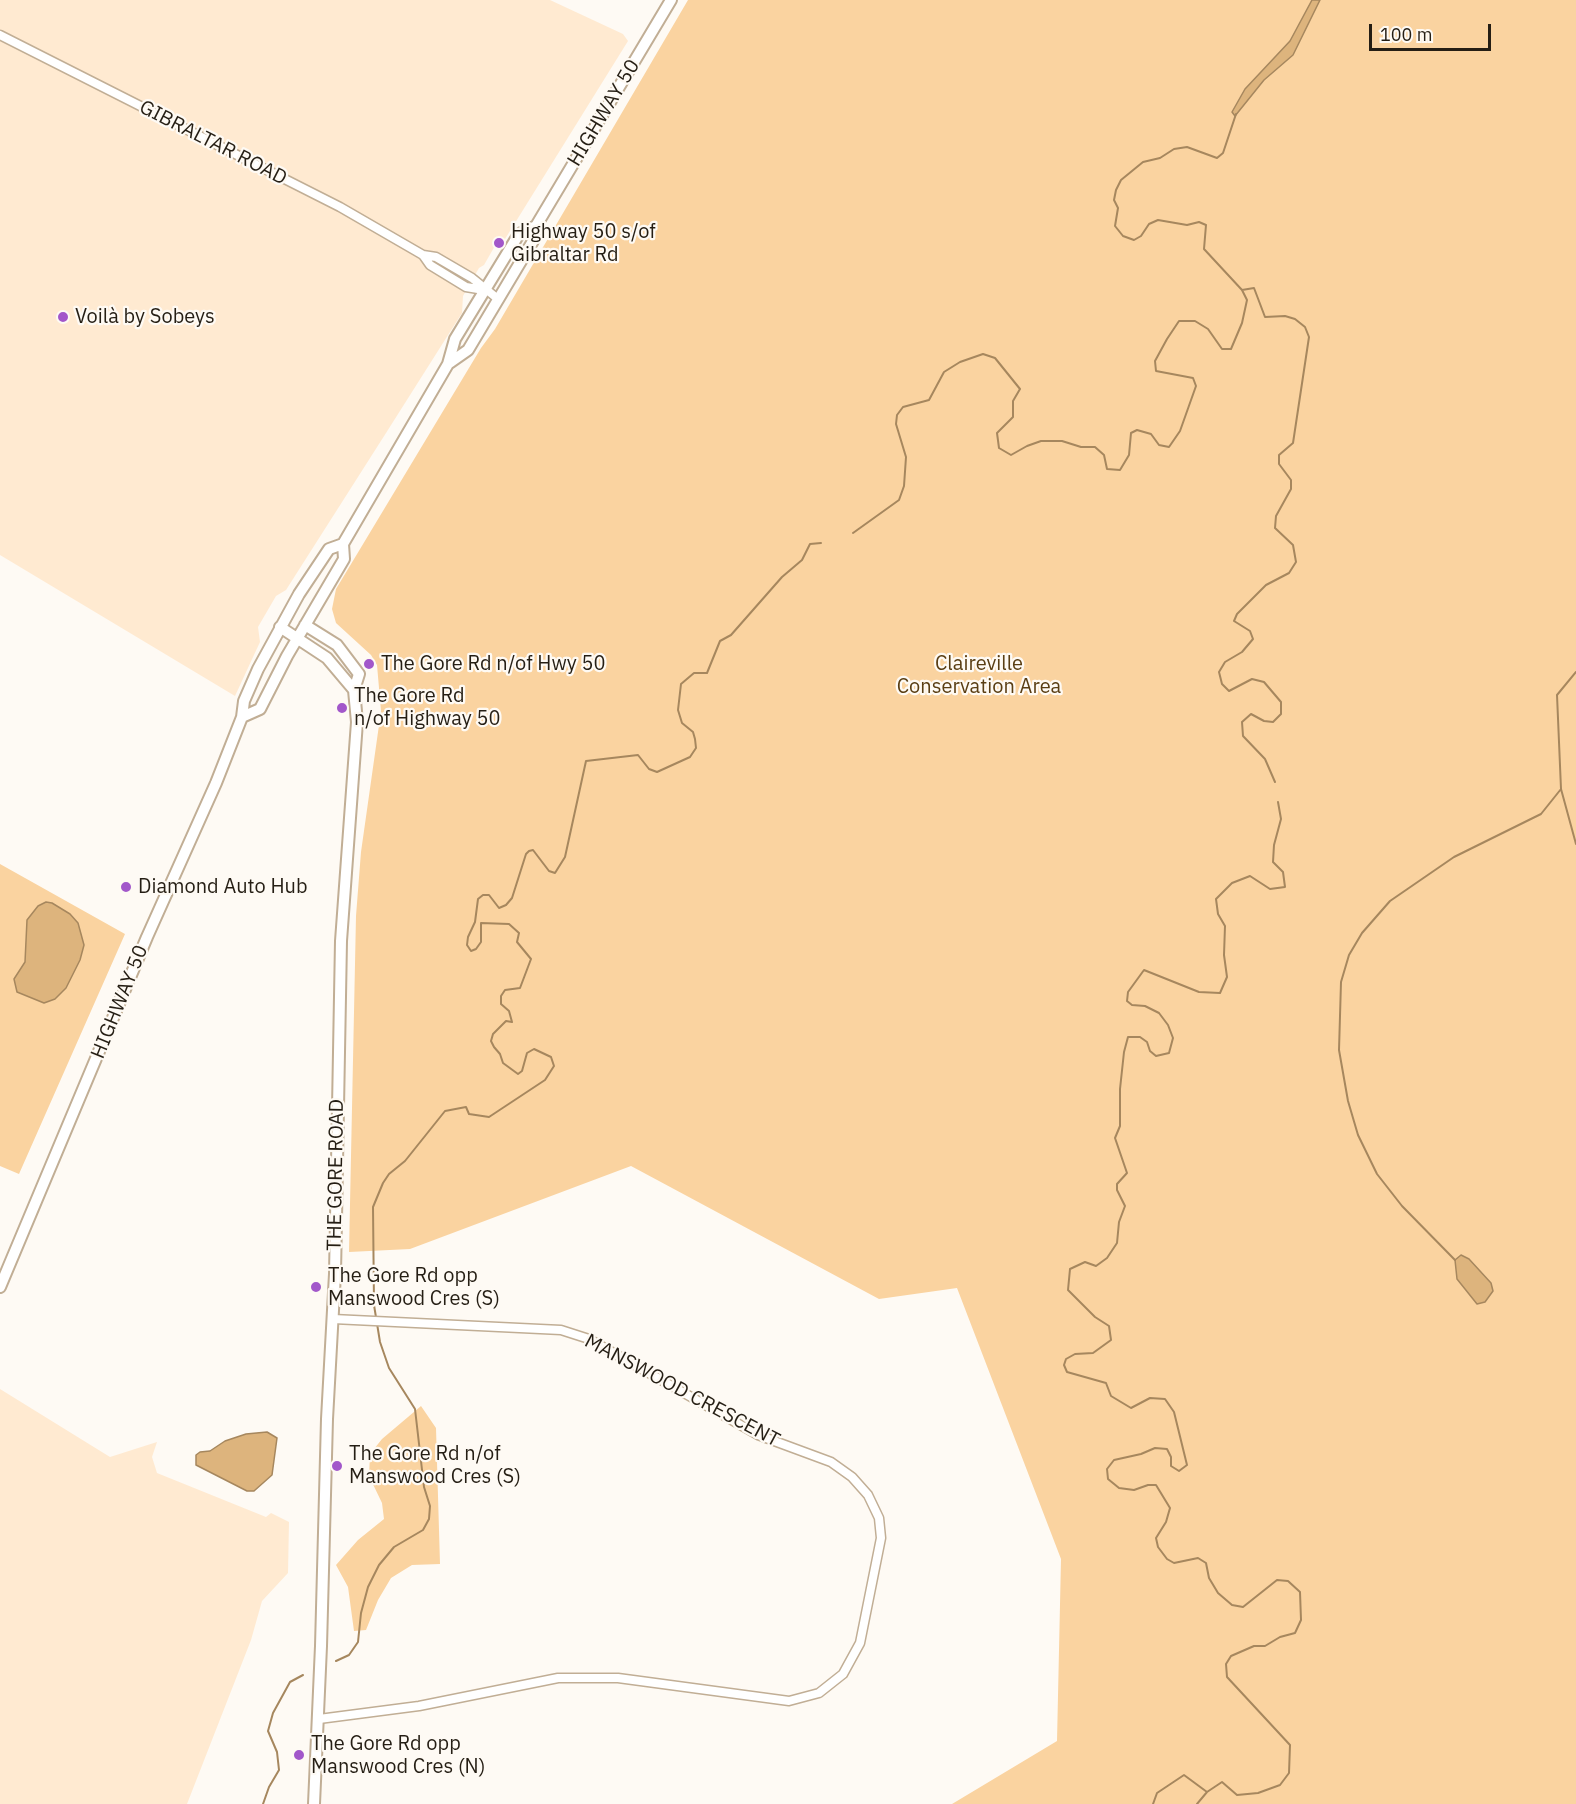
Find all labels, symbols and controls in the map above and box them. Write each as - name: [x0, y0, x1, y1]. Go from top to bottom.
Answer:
- scale bar: [1372, 12, 1494, 50]
- text: 100 m: [1380, 23, 1432, 46]
- street label: HIGHWAY 50: [563, 55, 645, 171]
- street label: GIBRALTAR ROAD: [135, 95, 291, 191]
- place label: Highway 50 s/of Gibraltar Rd: [511, 220, 656, 267]
- marker: Highway 50 s/of Gibraltar Rd: [492, 236, 506, 250]
- place label: Voilà by Sobeys: [75, 305, 215, 329]
- marker: Voilà by Sobeys: [56, 310, 70, 324]
- place label: The Gore Rd n/of Hwy 50: [381, 652, 606, 676]
- park label: Claireville Conservation Area: [897, 652, 1061, 699]
- marker: The Gore Rd n/of Hwy 50: [362, 657, 376, 671]
- place label: The Gore Rd n/of Highway 50: [354, 684, 500, 731]
- marker: The Gore Rd n/of Highway 50: [335, 701, 349, 715]
- place label: Diamond Auto Hub: [138, 875, 308, 899]
- marker: Diamond Auto Hub: [119, 880, 133, 894]
- street label: HIGHWAY 50: [86, 942, 154, 1062]
- street label: THE GORE ROAD: [323, 1099, 349, 1251]
- place label: The Gore Rd opp Manswood Cres (S): [328, 1264, 500, 1311]
- marker: The Gore Rd opp Manswood Cres (S): [309, 1280, 323, 1294]
- street label: MANSWOOD CRESCENT: [580, 1329, 784, 1453]
- place label: The Gore Rd n/of Manswood Cres (S): [349, 1442, 521, 1489]
- marker: The Gore Rd n/of Manswood Cres (S): [330, 1459, 344, 1473]
- place label: The Gore Rd opp Manswood Cres (N): [311, 1732, 485, 1779]
- marker: The Gore Rd opp Manswood Cres (N): [292, 1748, 306, 1762]

